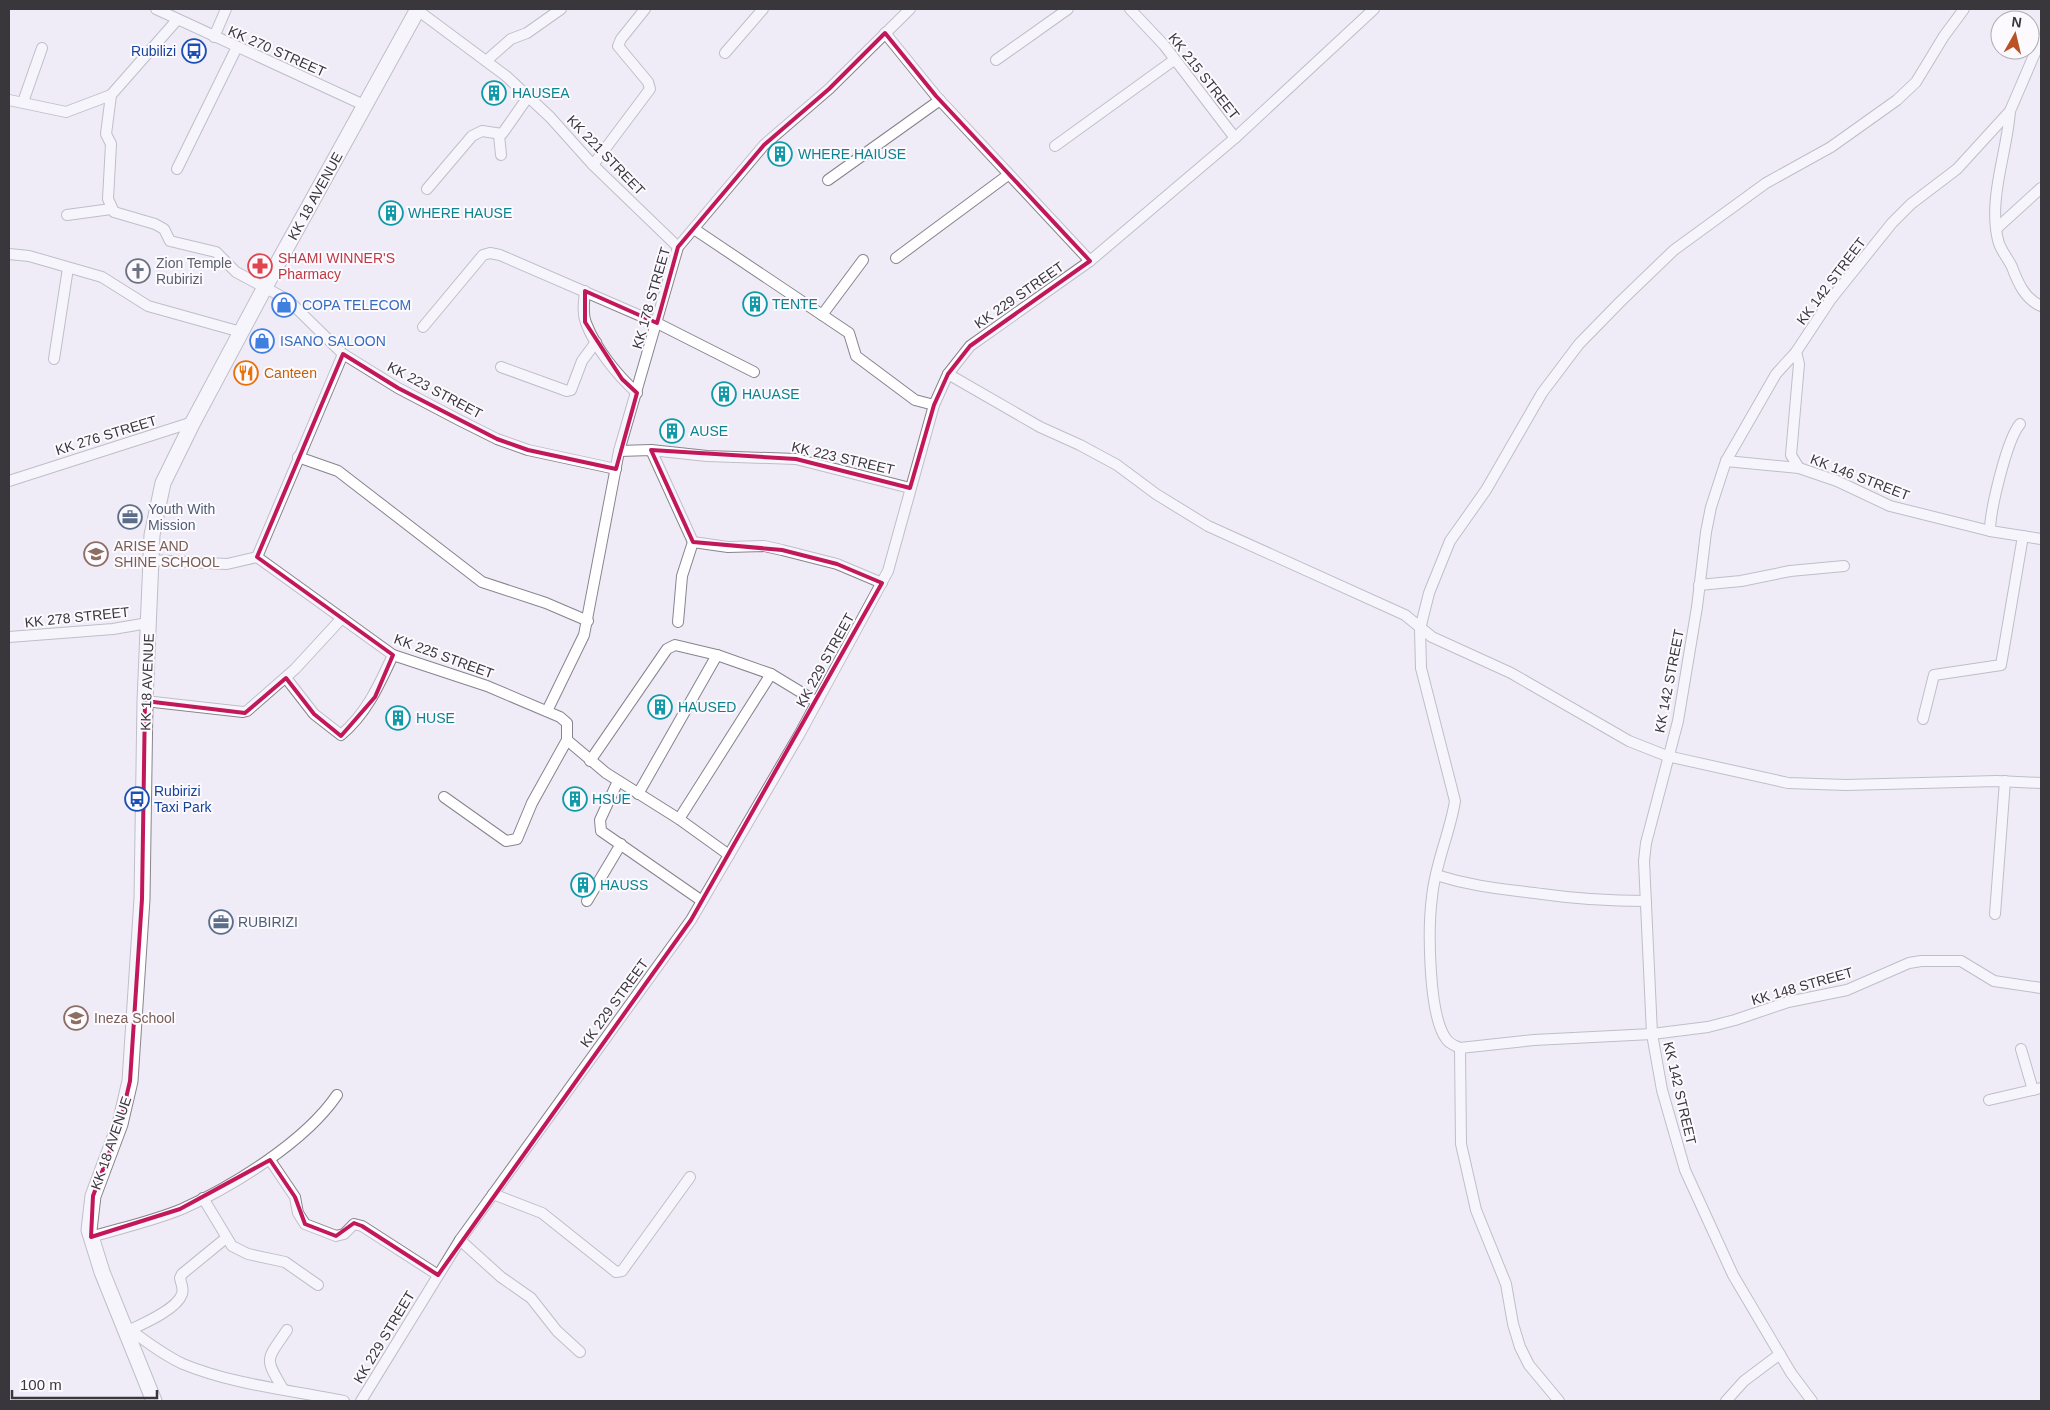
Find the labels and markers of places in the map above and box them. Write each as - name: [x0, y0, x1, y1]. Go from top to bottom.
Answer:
- bus stop icon: Rubilizi: [181, 38, 207, 64]
- place label: Rubilizi: [131, 43, 176, 59]
- building icon: HAUSEA: [481, 80, 507, 106]
- place label: HAUSEA: [512, 85, 570, 101]
- building icon: WHERE HAIUSE: [767, 141, 793, 167]
- place label: WHERE HAIUSE: [798, 146, 906, 162]
- building icon: WHERE HAUSE: [378, 200, 404, 226]
- place label: WHERE HAUSE: [408, 205, 512, 221]
- place label: SHAMI WINNER'S Pharmacy: [278, 250, 395, 282]
- pharmacy icon: SHAMI WINNER'S Pharmacy: [247, 253, 273, 279]
- place label: Zion Temple Rubirizi: [156, 255, 232, 287]
- church icon: Zion Temple Rubirizi: [125, 258, 151, 284]
- building icon: TENTE: [742, 291, 768, 317]
- shop icon: COPA TELECOM: [271, 292, 297, 318]
- place label: TENTE: [772, 296, 818, 312]
- place label: COPA TELECOM: [302, 297, 411, 313]
- shop icon: ISANO SALOON: [249, 328, 275, 354]
- place label: ISANO SALOON: [280, 333, 386, 349]
- restaurant icon: Canteen: [233, 360, 259, 386]
- place label: Canteen: [264, 365, 317, 381]
- building icon: HAUASE: [711, 381, 737, 407]
- place label: HAUASE: [742, 386, 800, 402]
- building icon: AUSE: [659, 418, 685, 444]
- place label: AUSE: [690, 423, 728, 439]
- place label: Youth With Mission: [148, 501, 215, 533]
- office icon: Youth With Mission: [117, 504, 143, 530]
- place label: ARISE AND SHINE SCHOOL: [114, 538, 220, 570]
- school or university icon: ARISE AND SHINE SCHOOL: [83, 541, 109, 567]
- building icon: HAUSED: [647, 694, 673, 720]
- place label: HAUSED: [678, 699, 736, 715]
- building icon: HUSE: [385, 705, 411, 731]
- place label: HUSE: [416, 710, 455, 726]
- place label: Rubirizi Taxi Park: [154, 783, 213, 815]
- bus stop icon: Rubirizi Taxi Park: [124, 786, 150, 812]
- building icon: HSUE: [562, 786, 588, 812]
- place label: HSUE: [592, 791, 631, 807]
- building icon: HAUSS: [570, 872, 596, 898]
- place label: HAUSS: [600, 877, 648, 893]
- office icon: RUBIRIZI: [208, 909, 234, 935]
- place label: RUBIRIZI: [238, 914, 298, 930]
- school or university icon: Ineza School: [63, 1005, 89, 1031]
- place label: Ineza School: [94, 1010, 175, 1026]

